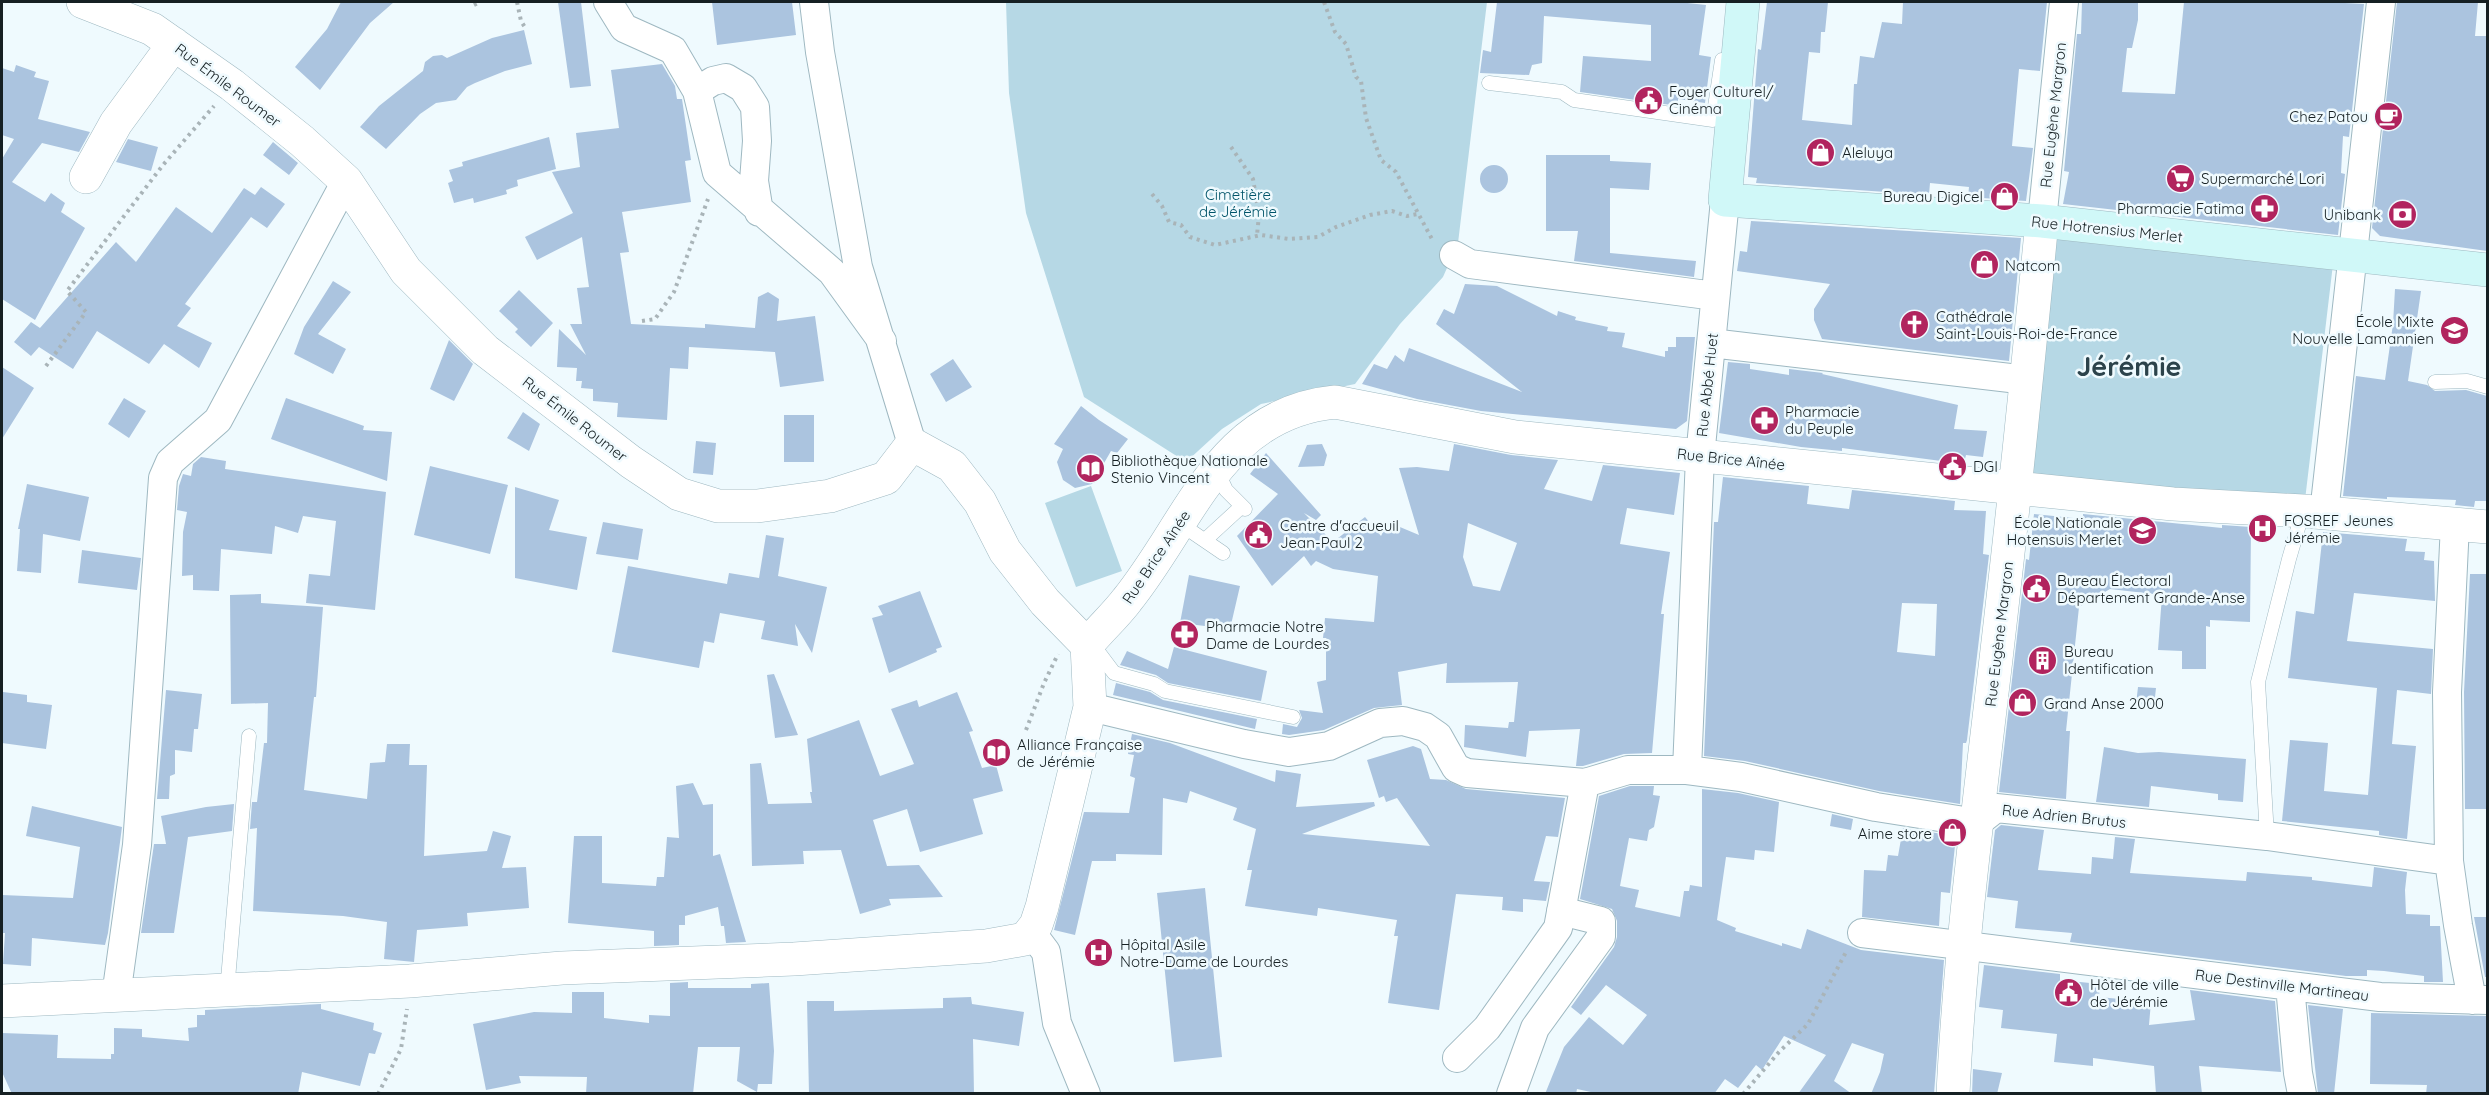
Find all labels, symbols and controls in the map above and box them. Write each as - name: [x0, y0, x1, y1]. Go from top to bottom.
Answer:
- street label: Rue Émile Roumer: [171, 39, 285, 131]
- street label: Rue Eugène Margron: [2036, 41, 2070, 189]
- place label: Foyer Culturel/ Cinéma: [1669, 82, 1774, 118]
- public building icon: Foyer Culturel/ Cinéma: [1632, 84, 1664, 116]
- cafe icon: Chez Patou: [2373, 100, 2405, 132]
- place label: Chez Patou: [2289, 107, 2368, 126]
- shop icon: Aleluya: [1805, 136, 1837, 168]
- place label: Aleluya: [1842, 143, 1893, 162]
- supermarket icon: Supermarché Lori: [2164, 162, 2196, 194]
- place label: Supermarché Lori: [2201, 169, 2324, 188]
- shop icon: Bureau Digicel: [1988, 180, 2020, 212]
- park label: Cimetière de Jérémie: [1199, 185, 1277, 221]
- place label: Bureau Digicel: [1883, 187, 1983, 206]
- pharmacy icon: Pharmacie Fatima: [2249, 192, 2281, 224]
- bank icon: Unibank: [2386, 198, 2418, 230]
- place label: Pharmacie Fatima: [2117, 199, 2244, 218]
- place label: Unibank: [2324, 205, 2381, 224]
- street label: Rue Hotrensius Merlet: [2030, 212, 2184, 246]
- shop icon: Natcom: [1968, 249, 2000, 281]
- place label: Natcom: [2005, 256, 2061, 275]
- place label: Cathédrale Saint-Louis-Roi-de-France: [1936, 307, 2117, 343]
- church icon: Cathédrale Saint-Louis-Roi-de-France: [1899, 309, 1931, 341]
- place label: École Mixte Nouvelle Lamannien: [2292, 312, 2434, 348]
- school or university icon: École Mixte Nouvelle Lamannien: [2439, 314, 2471, 346]
- street label: Rue Abbé Huet: [1692, 332, 1722, 438]
- district label: Jérémie: [2076, 349, 2182, 383]
- street label: Rue Émile Roumer: [519, 372, 631, 466]
- place label: Pharmacie du Peuple: [1785, 402, 1860, 438]
- pharmacy icon: Pharmacie du Peuple: [1748, 404, 1780, 436]
- street label: Rue Brice Aînée: [1676, 444, 1786, 474]
- public building icon: DGI: [1936, 450, 1968, 482]
- place label: Bibliothèque Nationale Stenio Vincent: [1111, 451, 1268, 487]
- library icon: Bibliothèque Nationale Stenio Vincent: [1074, 453, 1106, 485]
- place label: DGI: [1973, 457, 1998, 476]
- street label: Rue Brice Aînée: [1118, 507, 1194, 607]
- place label: FOSREF Jeunes Jérémie: [2284, 511, 2393, 547]
- place label: École Nationale Hotensuis Merlet: [2007, 513, 2122, 549]
- hospital icon: FOSREF Jeunes Jérémie: [2247, 513, 2279, 545]
- school or university icon: École Nationale Hotensuis Merlet: [2127, 515, 2159, 547]
- place label: Centre d'accueuil Jean-Paul 2: [1280, 516, 1399, 552]
- public building icon: Centre d'accueuil Jean-Paul 2: [1243, 518, 1275, 550]
- street label: Rue Eugène Margron: [1981, 560, 2017, 708]
- place label: Bureau Électoral Département Grande-Anse: [2057, 571, 2245, 607]
- public building icon: Bureau Électoral Département Grande-Anse: [2020, 573, 2052, 605]
- place label: Pharmacie Notre Dame de Lourdes: [1206, 617, 1329, 653]
- pharmacy icon: Pharmacie Notre Dame de Lourdes: [1169, 619, 1201, 651]
- place label: Bureau Identification: [2064, 642, 2154, 678]
- building icon: Bureau Identification: [2027, 644, 2059, 676]
- shop icon: Grand Anse 2000: [2007, 687, 2039, 719]
- place label: Grand Anse 2000: [2044, 694, 2164, 713]
- place label: Alliance Française de Jérémie: [1017, 735, 1142, 771]
- library icon: Alliance Française de Jérémie: [980, 737, 1012, 769]
- street label: Rue Adrien Brutus: [2001, 800, 2127, 832]
- shop icon: Aime store: [1937, 817, 1969, 849]
- place label: Aime store: [1858, 824, 1932, 843]
- place label: Hôpital Asile Notre-Dame de Lourdes: [1120, 935, 1288, 971]
- hospital icon: Hôpital Asile Notre-Dame de Lourdes: [1083, 937, 1115, 969]
- street label: Rue Destinville Martineau: [2194, 965, 2370, 1005]
- place label: Hôtel de ville de Jérémie: [2090, 975, 2179, 1011]
- public building icon: Hôtel de ville de Jérémie: [2053, 977, 2085, 1009]

